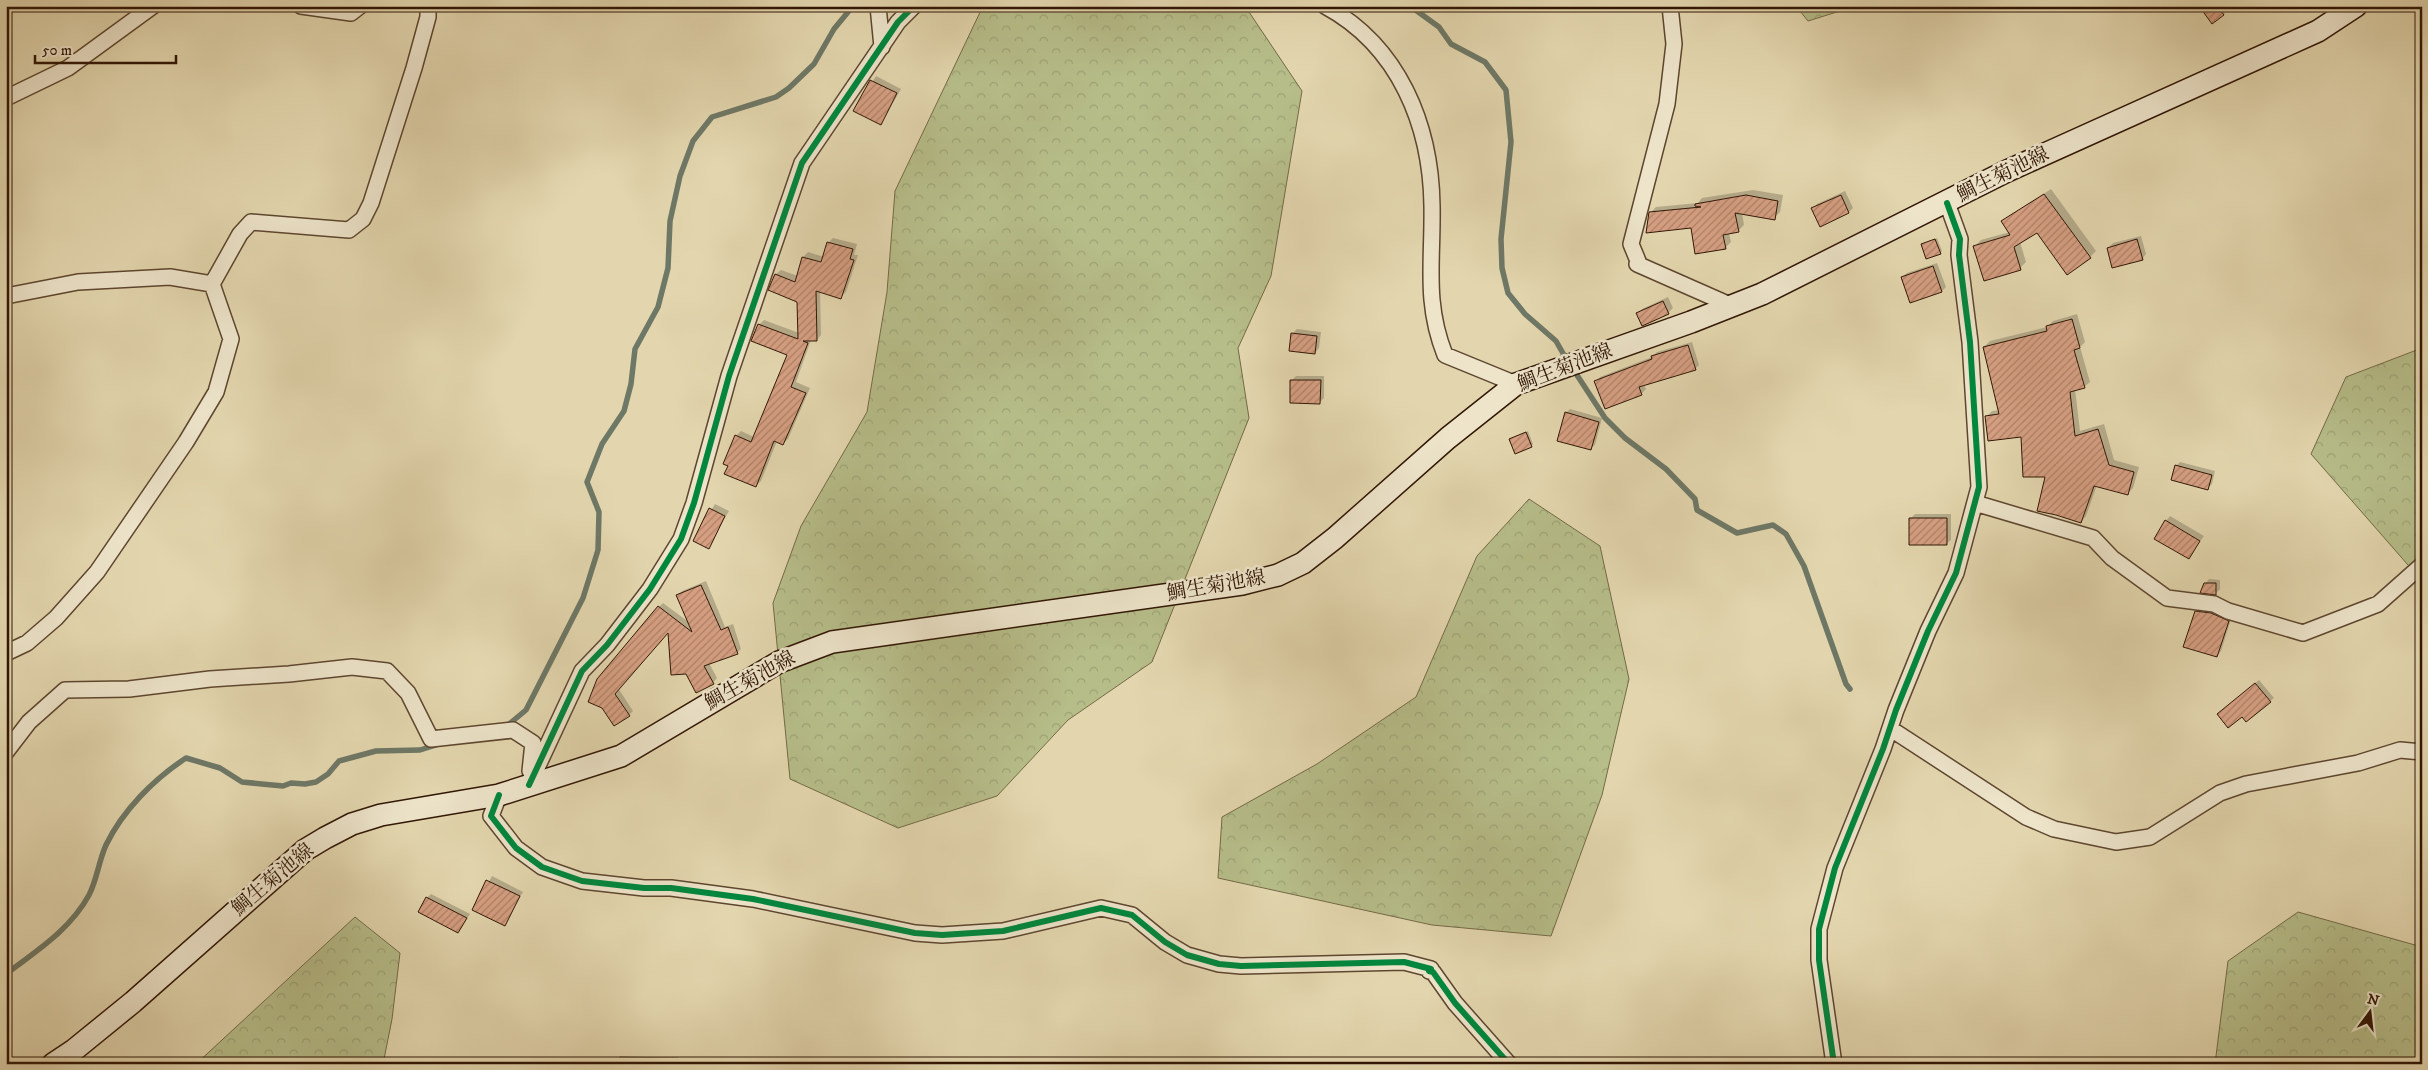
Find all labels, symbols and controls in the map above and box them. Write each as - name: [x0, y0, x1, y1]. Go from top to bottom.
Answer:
- scale bar: [35, 32, 176, 64]
- text: 50 m: [42, 41, 72, 60]
- street label: 鯛生菊池線: [1953, 142, 2053, 208]
- street label: 鯛生菊池線: [1514, 338, 1616, 398]
- street label: 鯛生菊池線: [1165, 565, 1267, 607]
- street label: 鯛生菊池線: [700, 646, 800, 716]
- street label: 鯛生菊池線: [227, 838, 319, 922]
- north arrow: [2346, 988, 2396, 1038]
- text: N: [2365, 990, 2381, 1011]

